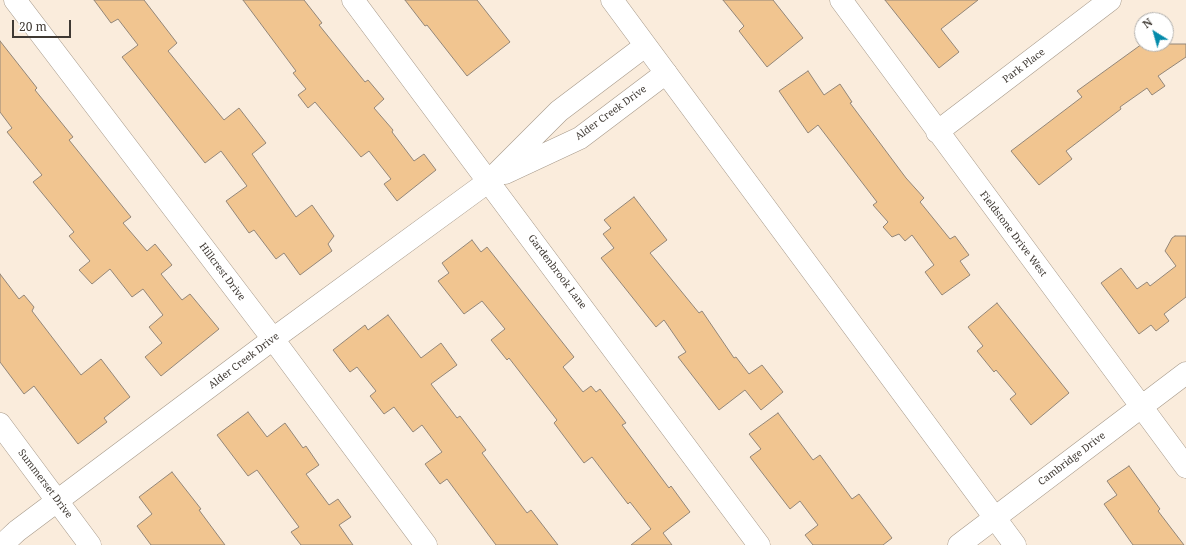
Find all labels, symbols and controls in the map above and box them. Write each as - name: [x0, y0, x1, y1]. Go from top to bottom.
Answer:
- scale bar: [14, 12, 73, 38]
- north arrow: [1134, 12, 1174, 52]
- text: N: [1139, 14, 1155, 31]
- text: 20 m: [19, 18, 47, 35]
- street label: Park Place: [1000, 46, 1048, 86]
- street label: Alder Creek Drive: [573, 83, 649, 143]
- street label: Fieldstone Drive West: [977, 189, 1049, 279]
- street label: Gardenbrook Lane: [525, 232, 589, 312]
- street label: Hillcrest Drive: [196, 241, 248, 303]
- street label: Alder Creek Drive: [206, 331, 282, 391]
- street label: Cambridge Drive: [1036, 430, 1108, 488]
- street label: Summerset Drive: [15, 447, 75, 521]

